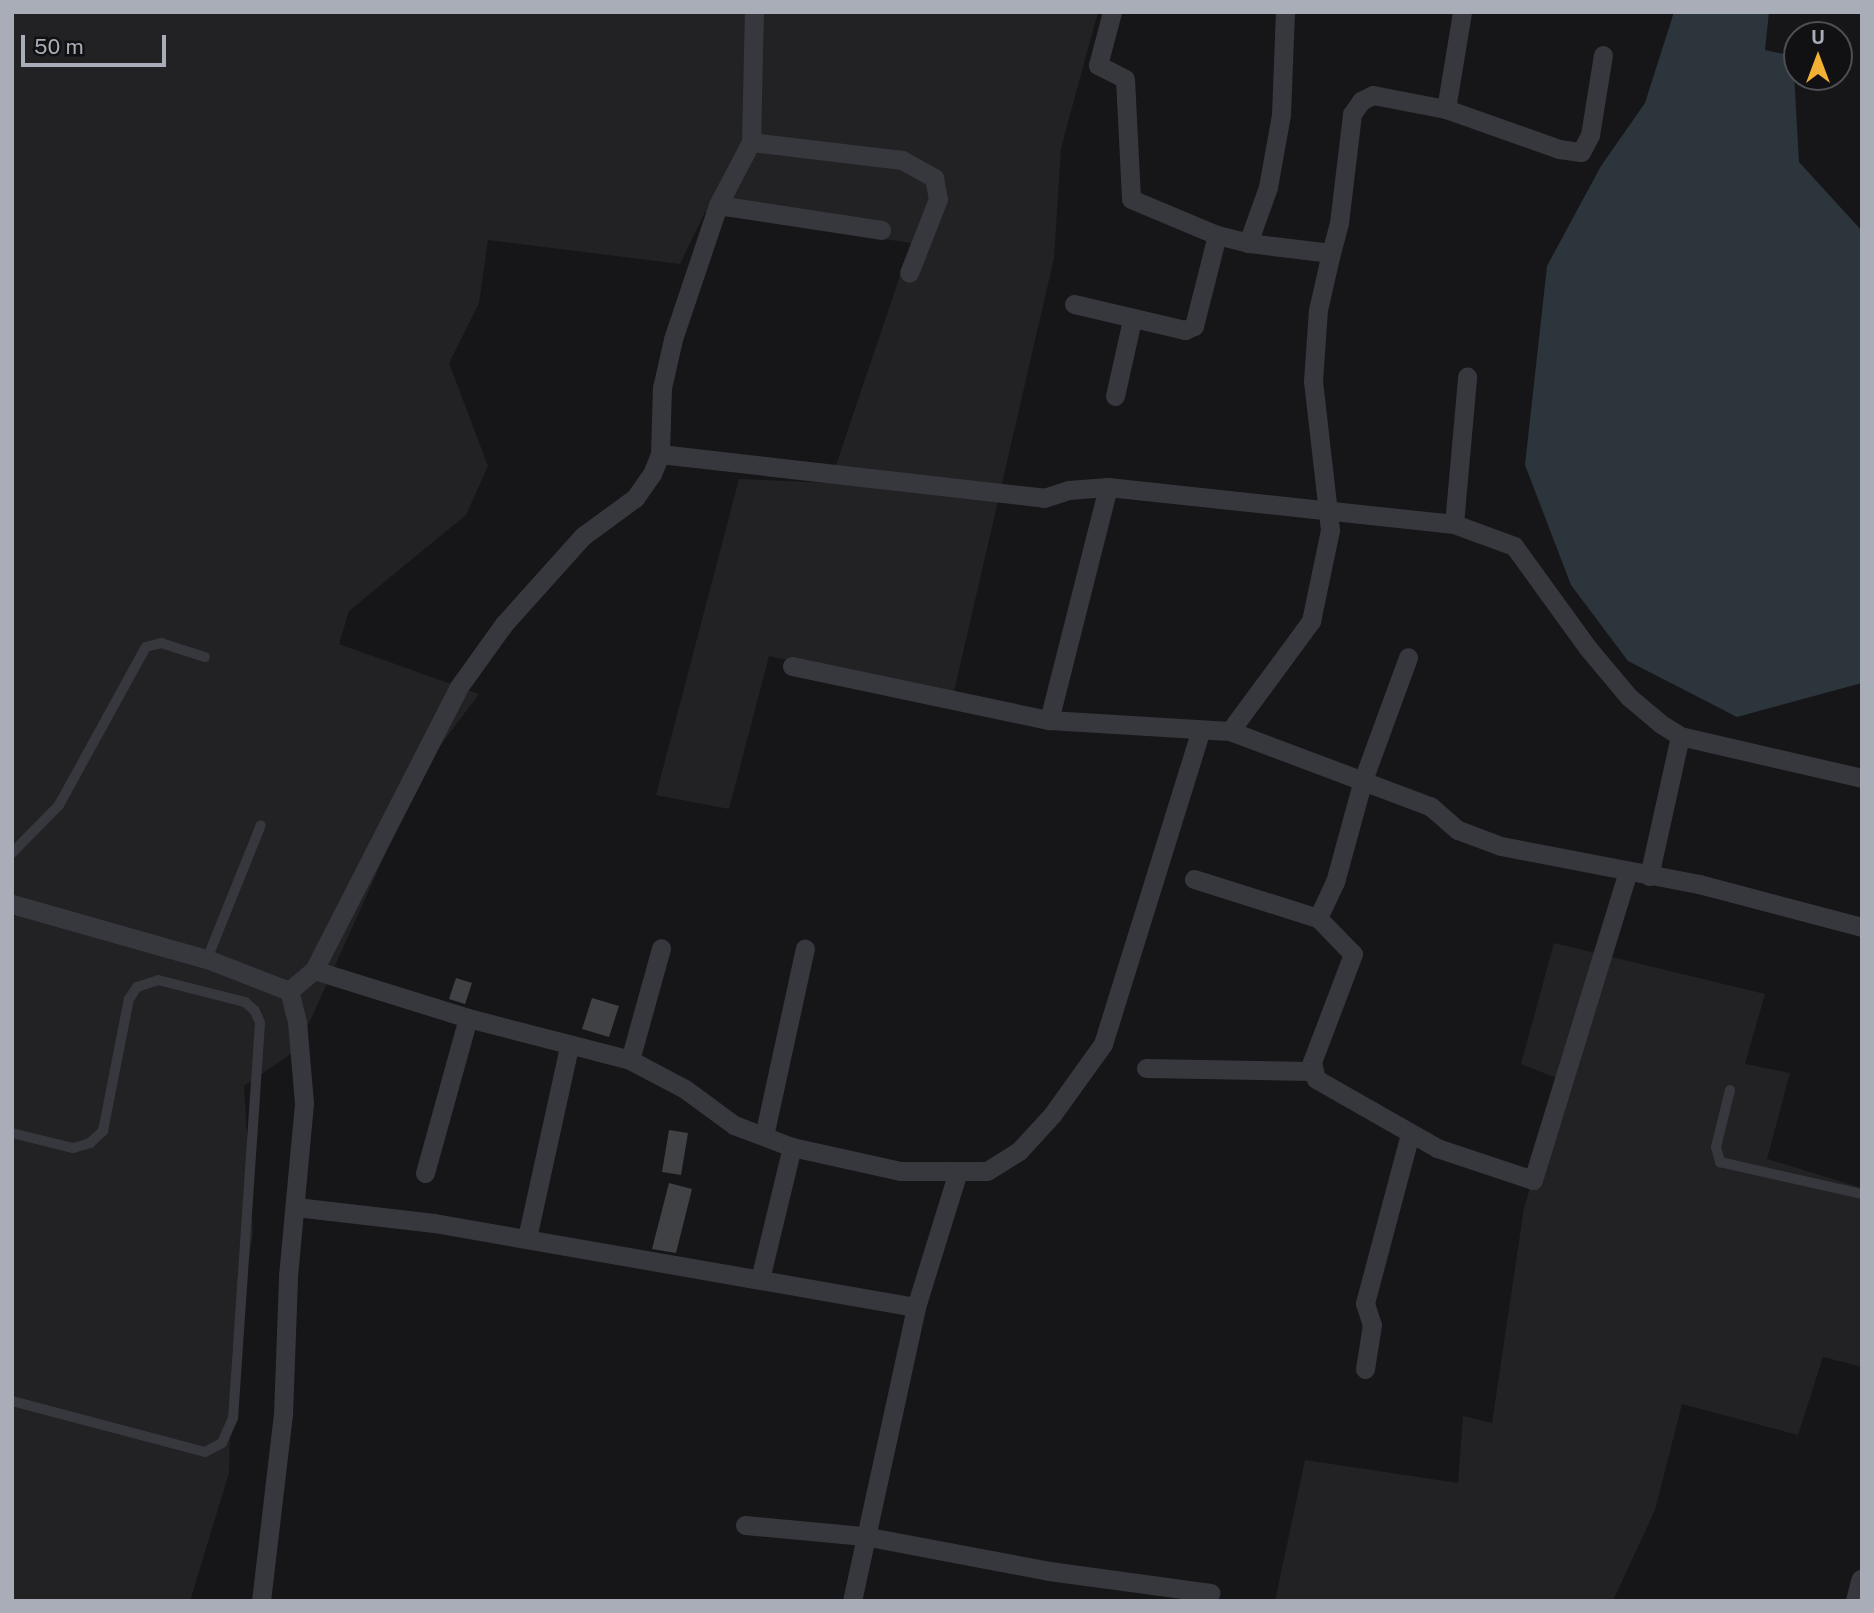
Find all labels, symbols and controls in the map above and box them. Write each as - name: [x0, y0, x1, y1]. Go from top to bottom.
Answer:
- scale bar: [24, 21, 170, 65]
- north arrow: [1783, 21, 1853, 91]
- text: U: [1811, 26, 1825, 48]
- text: 50 m: [34, 34, 84, 59]

